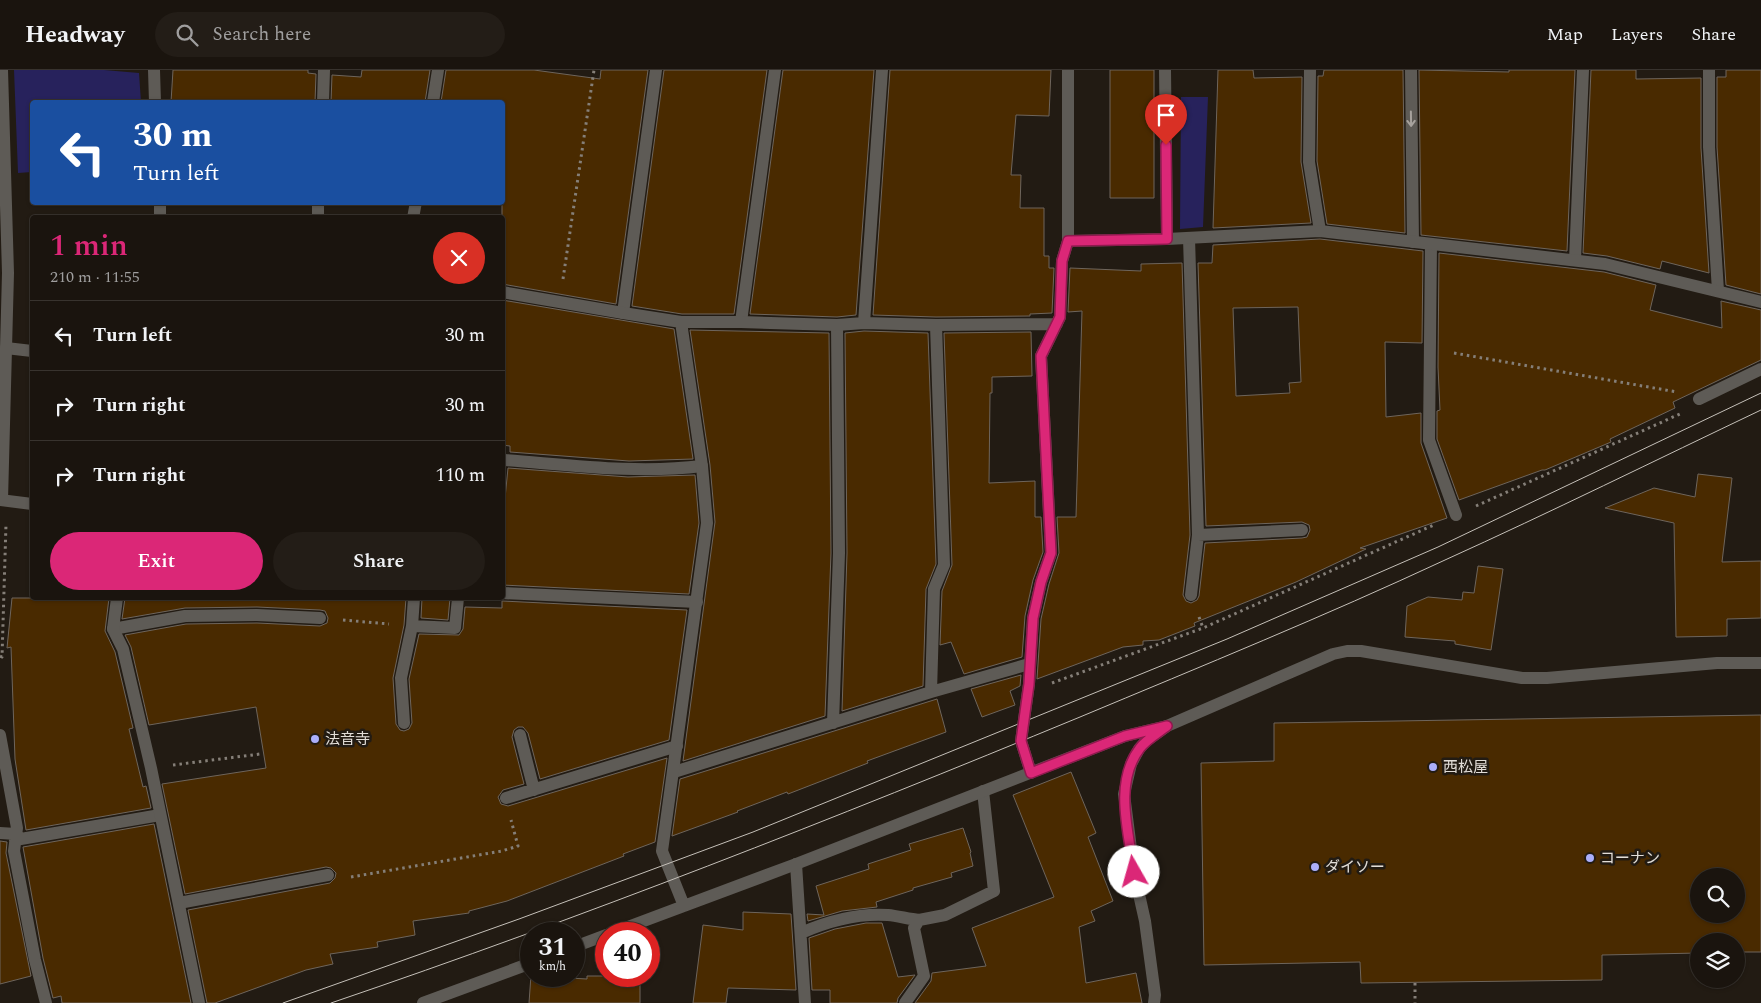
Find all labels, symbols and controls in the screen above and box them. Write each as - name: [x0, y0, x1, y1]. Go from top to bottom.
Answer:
- search box: [155, 12, 505, 57]
- text: Headway: [25, 17, 125, 53]
- text: Search here: [213, 20, 311, 49]
- icon: search: [173, 21, 201, 49]
- text: Map: [1547, 21, 1583, 48]
- text: Layers: [1611, 21, 1663, 48]
- text: Share: [1691, 21, 1736, 48]
- pin: [1145, 94, 1187, 145]
- icon: arrive: [1152, 101, 1180, 129]
- text: 30 m: [133, 109, 213, 162]
- one-way arrow: [1406, 110, 1416, 126]
- icon: left: [50, 120, 115, 185]
- text: Turn left: [133, 157, 219, 190]
- text: 1 min: [50, 223, 128, 269]
- button: close: [433, 232, 485, 284]
- text: 210 m · 11:55: [50, 265, 140, 289]
- text: Turn left: [93, 321, 172, 350]
- text: 30 m: [445, 321, 485, 350]
- icon: left: [50, 322, 78, 350]
- text: Turn right: [93, 391, 186, 420]
- text: 30 m: [445, 391, 485, 420]
- icon: right: [50, 392, 78, 420]
- text: Turn right: [93, 461, 186, 490]
- text: 110 m: [435, 461, 485, 490]
- icon: right: [50, 462, 78, 490]
- button: Exit: [50, 532, 263, 590]
- button: Share: [273, 532, 485, 590]
- place label: 法音寺: [325, 728, 370, 751]
- marker: 法音寺: [309, 733, 321, 745]
- place label: 西松屋: [1443, 756, 1488, 779]
- marker: 西松屋: [1427, 761, 1439, 773]
- position arrow: [1107, 845, 1159, 897]
- place label: コーナン: [1600, 847, 1660, 870]
- marker: コーナン: [1584, 852, 1596, 864]
- place label: ダイソー: [1325, 856, 1385, 879]
- marker: ダイソー: [1309, 861, 1321, 873]
- map controls: [1690, 868, 1745, 988]
- button: search: [1690, 868, 1745, 923]
- speed limit sign: 40: [595, 922, 660, 987]
- text: 31: [538, 929, 567, 967]
- button: layers: [1690, 933, 1745, 988]
- text: km/h: [539, 957, 566, 976]

